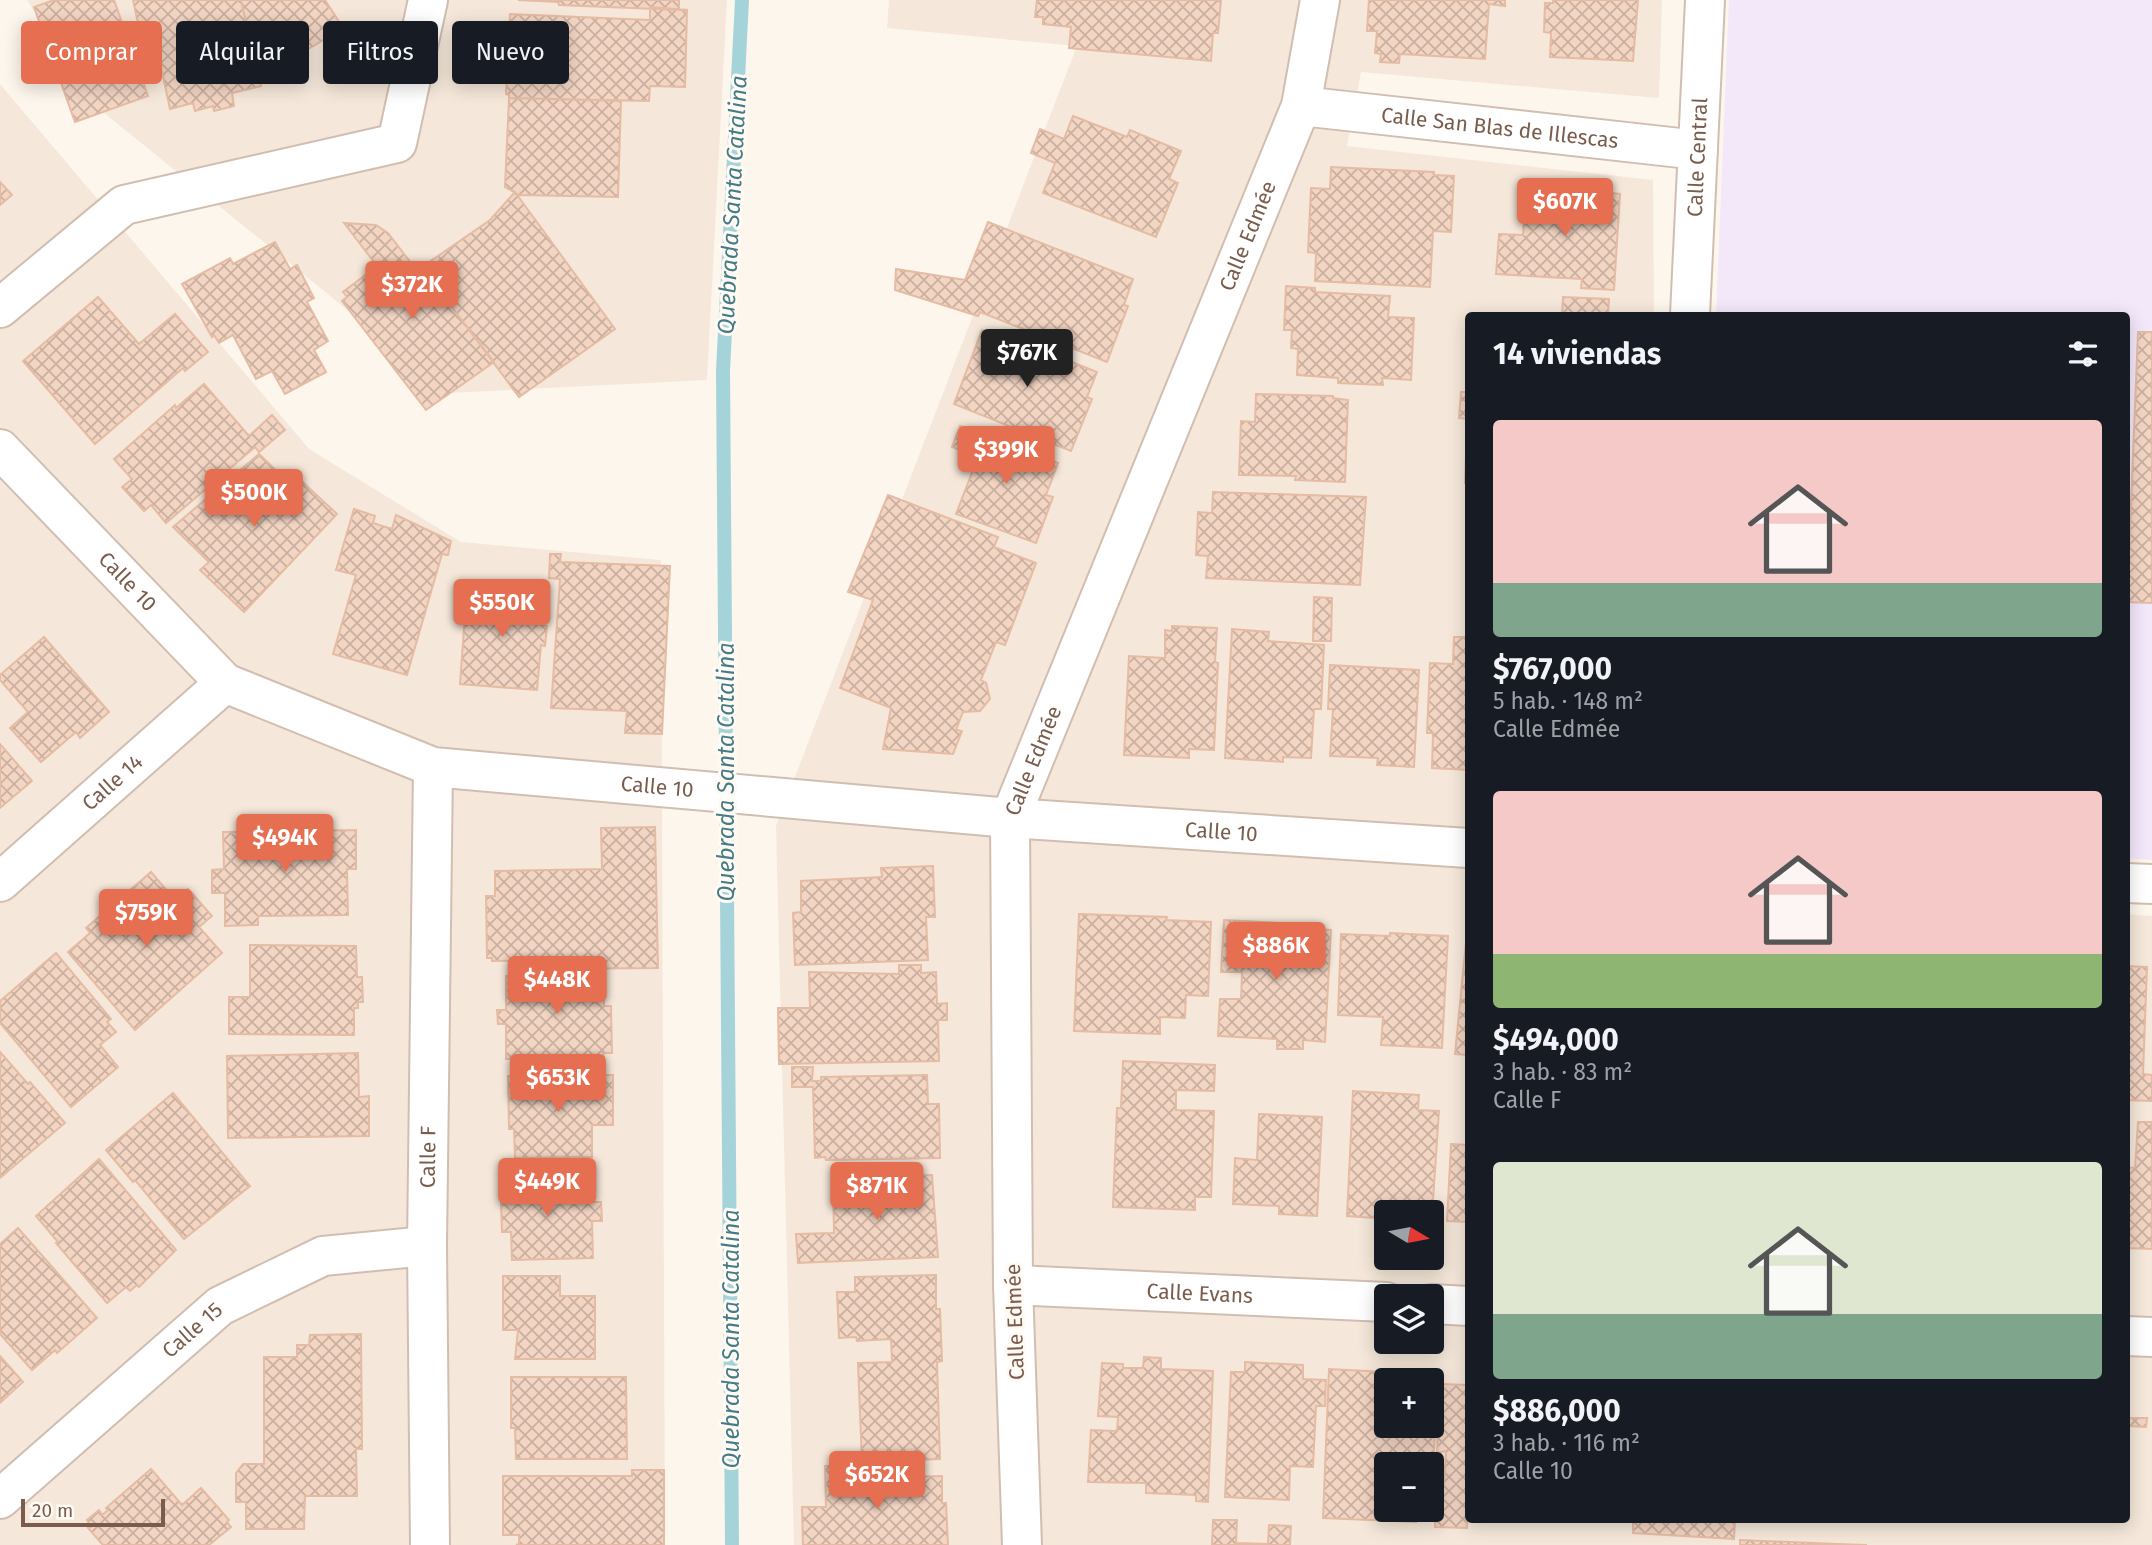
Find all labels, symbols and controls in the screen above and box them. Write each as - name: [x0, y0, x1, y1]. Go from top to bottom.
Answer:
- chip: Comprar: [21, 21, 162, 84]
- chip: Alquilar: [176, 21, 309, 84]
- chip: Filtros: [323, 21, 438, 84]
- chip: Nuevo: [452, 21, 569, 84]
- water label: Quebrada Santa Catalina: [711, 75, 753, 335]
- street label: Calle Central: [1682, 97, 1713, 217]
- street label: Calle San Blas de Illescas: [1380, 102, 1620, 154]
- street label: Calle Edmée: [1214, 177, 1282, 295]
- pin: $607K: [1516, 178, 1614, 238]
- text: $607K: [1533, 187, 1597, 215]
- pin: $372K: [363, 262, 461, 321]
- text: $372K: [381, 270, 443, 298]
- pin: $767K: [978, 330, 1076, 389]
- icon: filters: [2064, 335, 2102, 373]
- text: 14 viviendas: [1493, 336, 1661, 372]
- text: $767K: [997, 338, 1057, 366]
- pin: $399K: [957, 426, 1055, 486]
- text: $399K: [974, 435, 1038, 463]
- icon: home: [1735, 466, 1861, 592]
- pin: $500K: [205, 470, 303, 529]
- text: $500K: [221, 478, 287, 506]
- street label: Calle 10: [93, 546, 162, 617]
- pin: $550K: [453, 580, 551, 639]
- text: $550K: [469, 588, 535, 616]
- water label: Quebrada Santa Catalina: [712, 642, 740, 902]
- text: $767,000: [1493, 651, 1612, 687]
- text: 5 hab. · 148 m²: [1493, 687, 1643, 715]
- street label: Calle Edmée: [999, 702, 1067, 820]
- text: Calle Edmée: [1493, 715, 1620, 743]
- street label: Calle 14: [77, 749, 148, 816]
- street label: Calle 10: [620, 771, 695, 803]
- pin: $494K: [236, 814, 334, 874]
- street label: Calle 10: [1184, 816, 1259, 847]
- text: $494K: [252, 823, 318, 851]
- icon: home: [1735, 837, 1861, 963]
- pin: $759K: [97, 890, 195, 949]
- text: $759K: [115, 898, 177, 926]
- pin: $886K: [1227, 922, 1325, 982]
- text: $886K: [1243, 931, 1309, 959]
- pin: $448K: [508, 956, 606, 1016]
- text: $448K: [524, 965, 590, 993]
- text: $494,000: [1493, 1022, 1619, 1058]
- pin: $653K: [509, 1054, 607, 1114]
- text: 3 hab. · 83 m²: [1493, 1058, 1632, 1086]
- text: $653K: [526, 1063, 590, 1091]
- text: Calle F: [1493, 1086, 1561, 1114]
- street label: Calle F: [415, 1126, 442, 1188]
- pin: $449K: [498, 1158, 596, 1218]
- pin: $871K: [828, 1162, 926, 1222]
- text: $449K: [514, 1167, 580, 1195]
- text: $871K: [846, 1171, 908, 1199]
- north arrow: [1374, 1200, 1444, 1270]
- map controls: [1374, 1200, 1444, 1522]
- icon: home: [1735, 1208, 1861, 1334]
- water label: Quebrada Santa Catalina: [717, 1209, 745, 1469]
- street label: Calle Edmée: [1000, 1263, 1030, 1381]
- street label: Calle Evans: [1146, 1278, 1254, 1309]
- button: layers: [1374, 1284, 1444, 1354]
- street label: Calle 15: [157, 1297, 228, 1364]
- button: +: [1374, 1368, 1444, 1438]
- text: $886,000: [1493, 1393, 1621, 1429]
- text: 3 hab. · 116 m²: [1493, 1429, 1640, 1457]
- pin: $652K: [828, 1452, 926, 1511]
- button: −: [1374, 1452, 1444, 1522]
- text: Calle 10: [1493, 1457, 1573, 1485]
- text: $652K: [845, 1460, 909, 1488]
- scale bar: [21, 1496, 164, 1528]
- text: 20 m: [32, 1499, 73, 1522]

